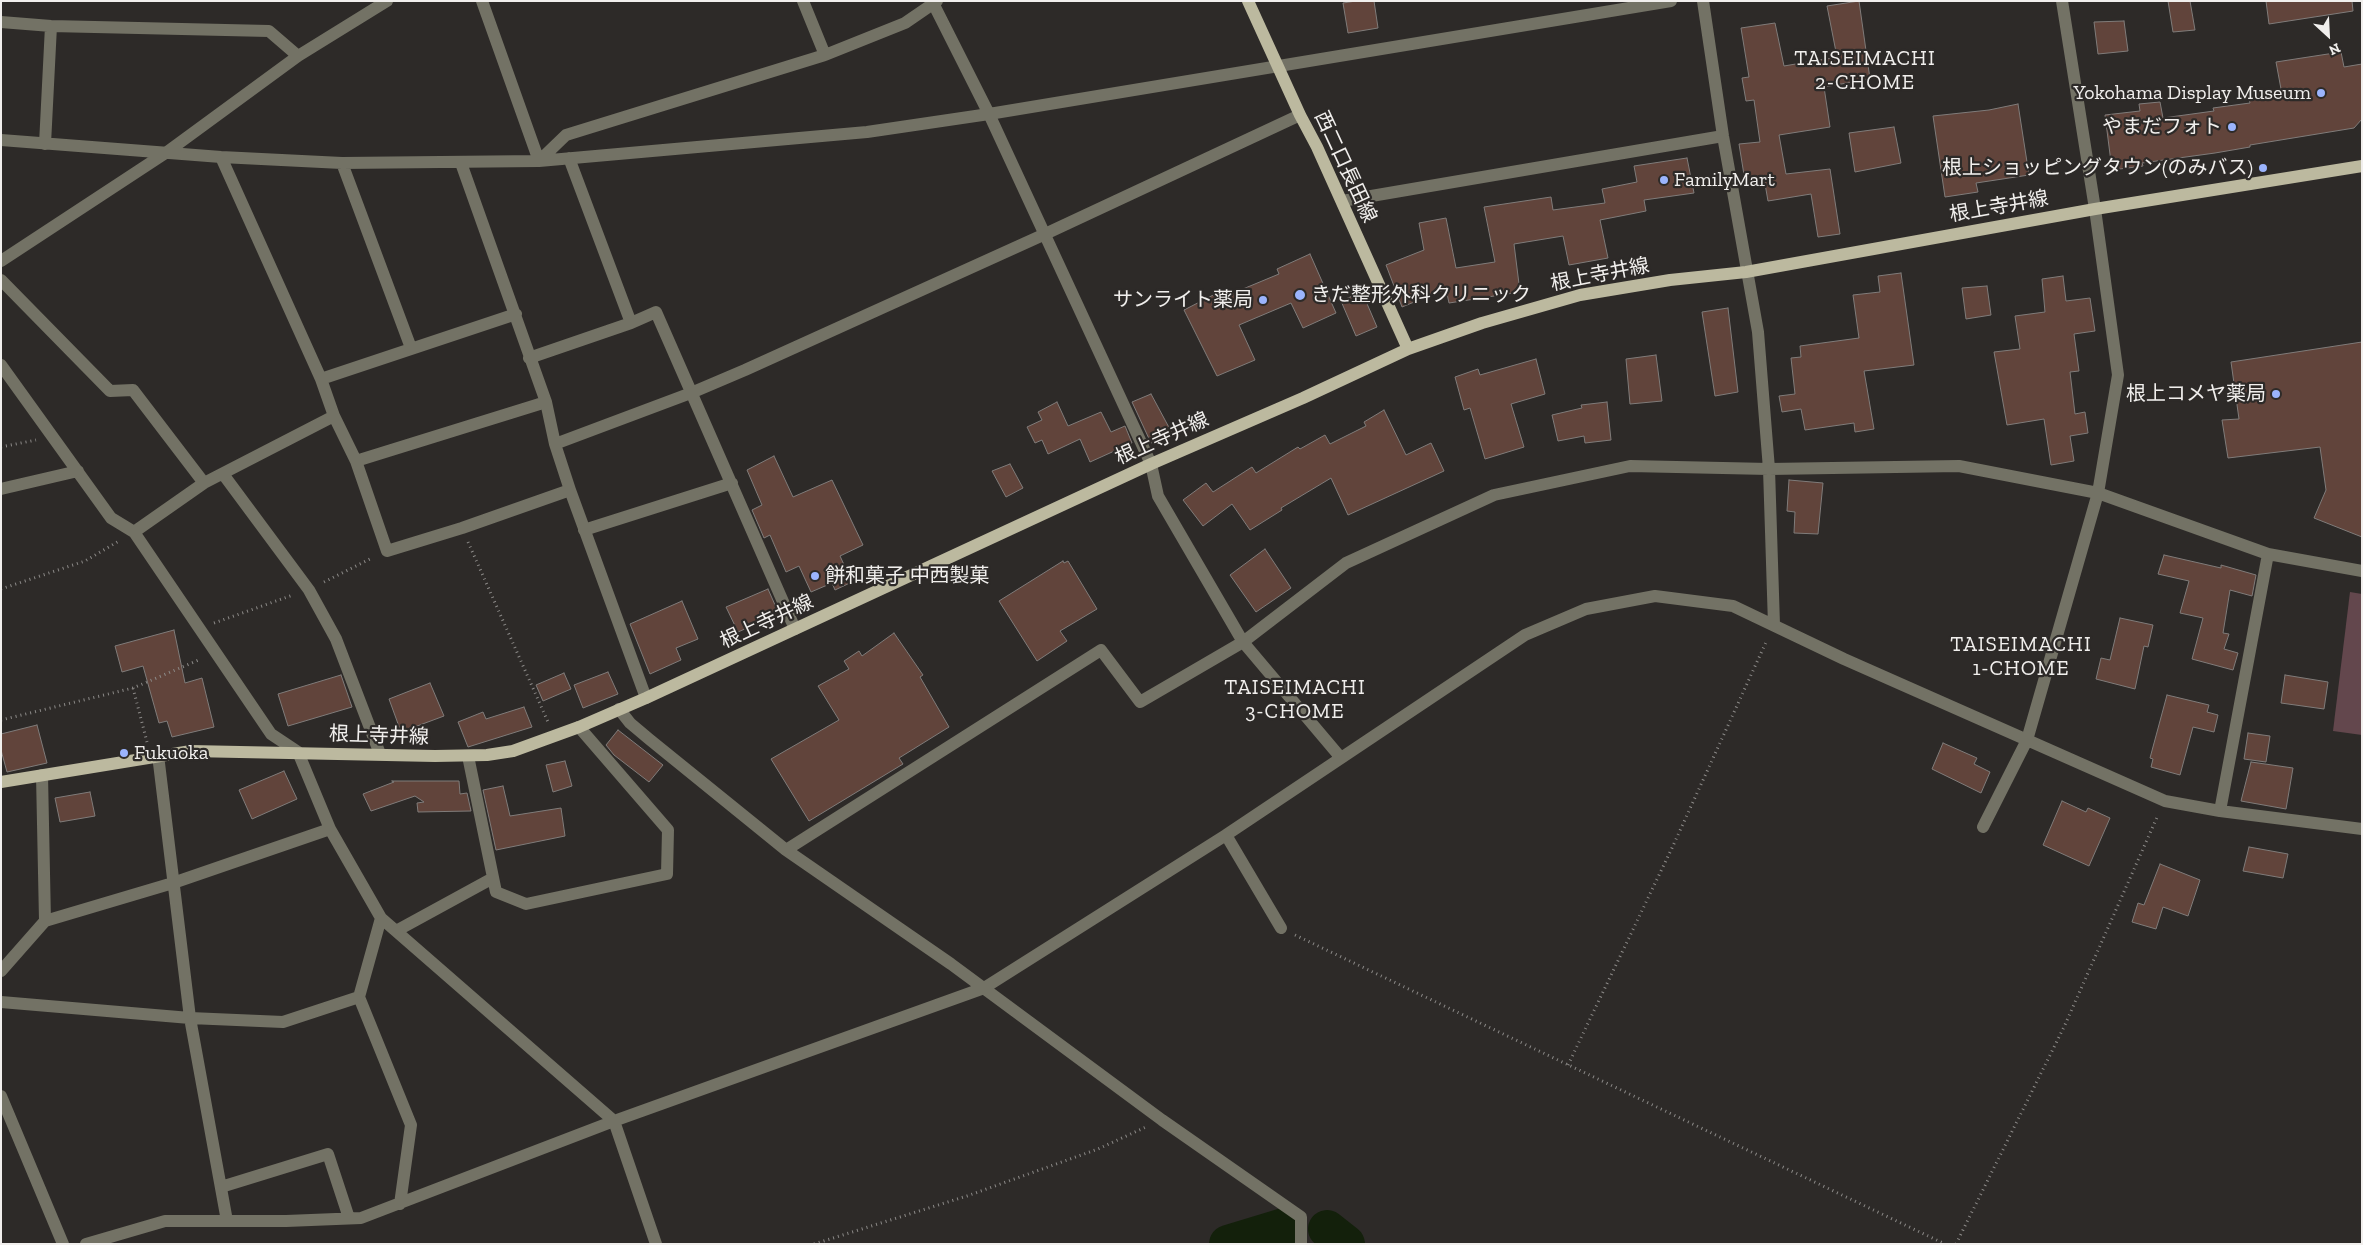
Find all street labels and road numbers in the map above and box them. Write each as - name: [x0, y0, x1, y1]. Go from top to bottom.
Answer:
- street label: 西二口長田線: [1309, 108, 1381, 226]
- street label: 根上寺井線: [1948, 186, 2050, 228]
- street label: 根上寺井線: [1549, 254, 1651, 296]
- street label: 根上寺井線: [1111, 408, 1213, 470]
- street label: 根上寺井線: [717, 590, 817, 654]
- street label: 根上寺井線: [329, 722, 429, 750]

